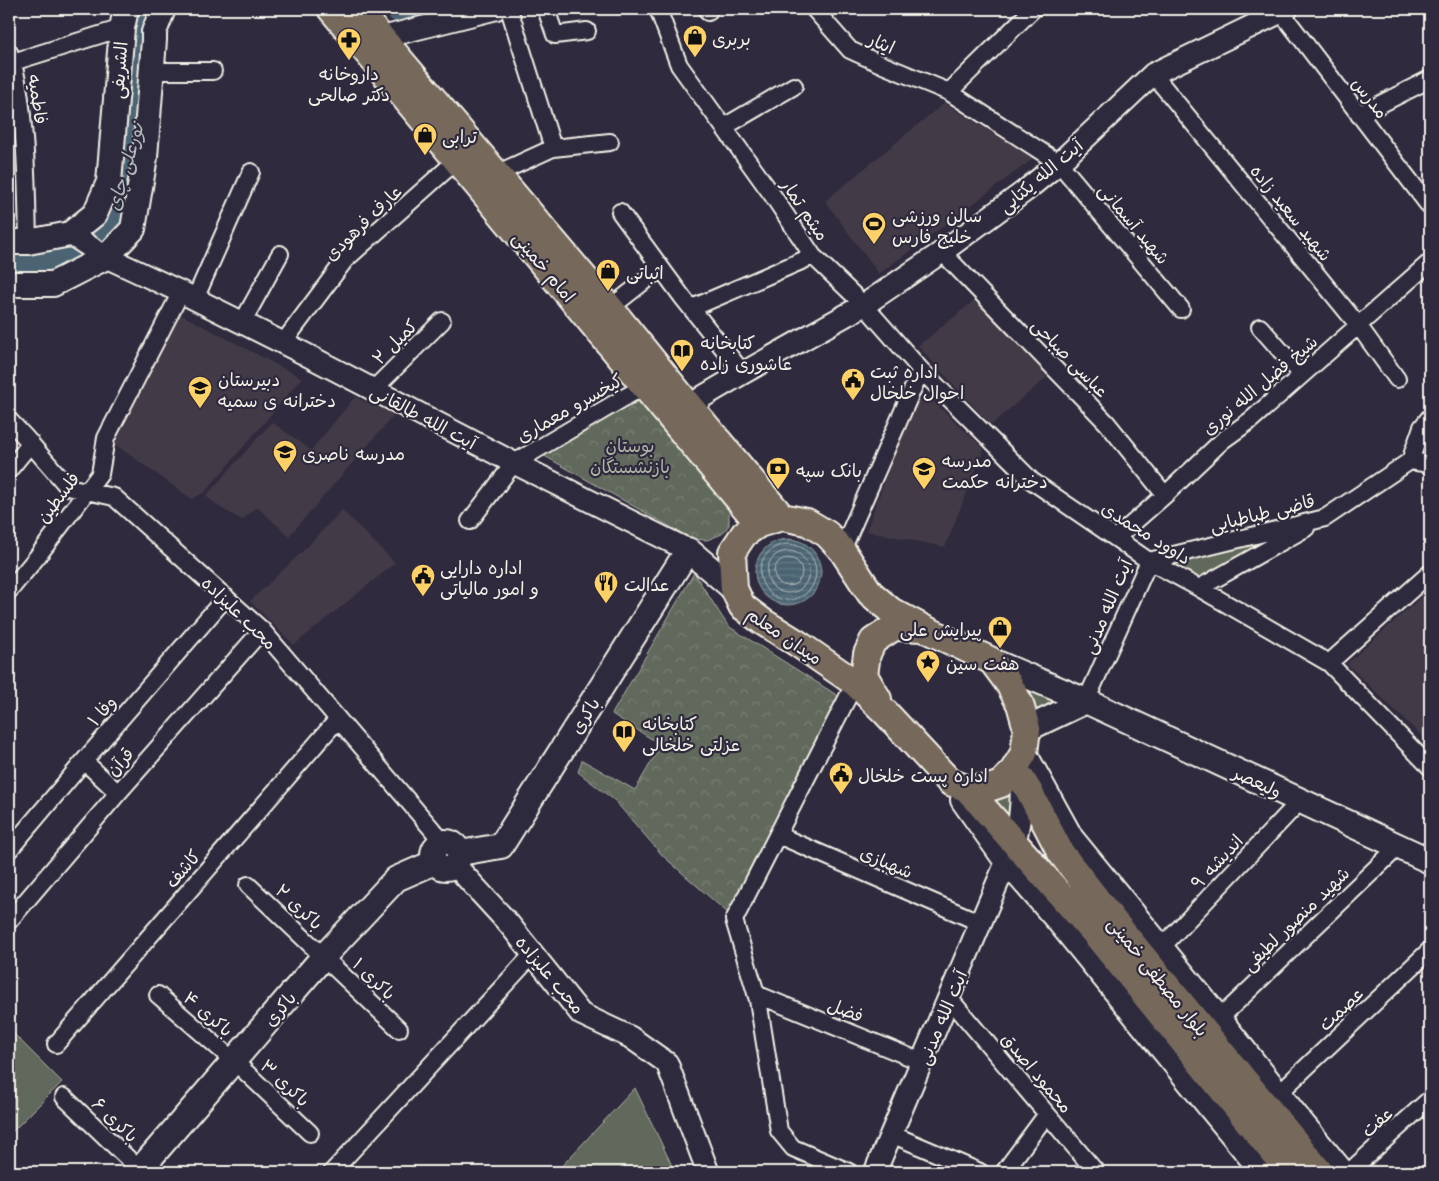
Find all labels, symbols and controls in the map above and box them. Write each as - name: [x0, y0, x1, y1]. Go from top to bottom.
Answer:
- street label: ایثار: [862, 23, 900, 60]
- shop icon: بربری: [682, 24, 708, 58]
- place label: بربری: [712, 24, 751, 51]
- pharmacy icon: داروخانه دکتر صالحی: [336, 27, 362, 61]
- street label: الشریفی: [103, 40, 133, 100]
- place label: داروخانه دکتر صالحی: [308, 59, 390, 107]
- street label: مدرس: [1346, 70, 1396, 124]
- street label: فاطمیه: [22, 72, 56, 126]
- water label: نورعلی چای: [98, 117, 150, 214]
- shop icon: ترابی: [412, 122, 438, 156]
- place label: ترابی: [442, 122, 478, 149]
- street label: آیت الله یکتایی: [992, 130, 1089, 219]
- street label: شهید سعید زاده: [1244, 158, 1340, 266]
- street label: میثم تمار: [773, 172, 837, 247]
- street label: شهید آسمانی: [1093, 177, 1177, 269]
- street label: عارف فرهودی: [317, 178, 407, 266]
- place label: سالن ورزشی خلیج فارس: [892, 201, 982, 249]
- sports icon: سالن ورزشی خلیج فارس: [861, 211, 887, 245]
- street label: امام خمینی: [506, 224, 583, 309]
- shop icon: اثباتی: [595, 258, 621, 292]
- place label: اثباتی: [626, 258, 664, 285]
- street label: عباسی صباحی: [1026, 311, 1116, 403]
- street label: کمیل ۲: [365, 312, 423, 370]
- place label: کتابخانه عاشوری زاده: [700, 328, 792, 376]
- street label: شیخ فضل الله نوری: [1195, 328, 1323, 440]
- library icon: کتابخانه عاشوری زاده: [669, 338, 695, 372]
- place label: اداره ثبت احوال خلخال: [870, 357, 964, 405]
- place label: دبیرستان دخترانه ی سمیه: [218, 365, 336, 413]
- street label: کیخسرو معماری: [511, 365, 627, 448]
- public building icon: اداره ثبت احوال خلخال: [840, 367, 866, 401]
- school or university icon: دبیرستان دخترانه ی سمیه: [187, 375, 213, 409]
- street label: آیت الله طالقانی: [366, 377, 483, 456]
- park label: بوستان بازنشستگان: [590, 431, 670, 479]
- school or university icon: مدرسه ناصری: [272, 439, 298, 473]
- place label: مدرسه ناصری: [302, 439, 405, 466]
- place label: مدرسه دخترانه حکمت: [942, 446, 1048, 494]
- bank icon: بانک سپه: [765, 456, 791, 490]
- place label: بانک سپه: [796, 456, 862, 483]
- school or university icon: مدرسه دخترانه حکمت: [911, 456, 937, 490]
- street label: فلسطین: [29, 466, 85, 528]
- street label: قاضی طباطبایی: [1206, 486, 1318, 538]
- street label: داوود محمدی: [1097, 494, 1197, 570]
- place label: اداره دارایی و امور مالیاتی: [440, 553, 539, 601]
- street label: آیت الله مدنی: [1074, 553, 1139, 658]
- public building icon: اداره دارایی و امور مالیاتی: [410, 563, 436, 597]
- street label: محب علیزاده: [196, 569, 284, 655]
- restaurant icon: عدالت: [593, 570, 619, 604]
- place label: عدالت: [624, 570, 670, 597]
- street label: میدان معلم: [741, 600, 828, 672]
- place label: پیرایش علی: [900, 615, 982, 642]
- shop icon: پیرایش علی: [987, 615, 1013, 649]
- place icon: هفت سین: [915, 649, 941, 683]
- place label: هفت سین: [946, 649, 1020, 676]
- street label: وفا ۱: [80, 689, 122, 731]
- street label: باکری: [562, 691, 606, 739]
- place label: کتابخانه عزلتی خلخالی: [642, 709, 740, 757]
- library icon: کتابخانه عزلتی خلخالی: [611, 719, 637, 753]
- street label: قرآن: [99, 740, 139, 782]
- street label: ولیعصر: [1227, 757, 1287, 804]
- public building icon: اداره پست خلخال: [828, 761, 854, 795]
- place label: اداره پست خلخال: [858, 761, 988, 788]
- street label: اندیشه ۹: [1183, 827, 1249, 895]
- street label: شهبازی: [856, 838, 918, 884]
- street label: کاشف: [158, 843, 206, 893]
- street label: شهید منصور لطیفی: [1235, 860, 1355, 976]
- street label: باکری ۲: [270, 877, 330, 935]
- street label: بلوار مصطفی خمینی: [1102, 910, 1216, 1042]
- street label: محب علیزاده: [510, 929, 592, 1019]
- street label: باکری ۱: [347, 950, 403, 1006]
- street label: آیت‌ الله مدنی: [909, 964, 974, 1069]
- street label: عصمت: [1311, 980, 1369, 1036]
- street label: باکری ۴: [178, 984, 240, 1042]
- street label: باکری: [256, 984, 302, 1032]
- street label: فضل: [824, 990, 868, 1028]
- street label: محمود اصدق: [996, 1025, 1080, 1119]
- street label: باکری ۳: [255, 1052, 317, 1112]
- street label: باکری ۶: [87, 1090, 145, 1148]
- street label: عفت: [1354, 1099, 1398, 1143]

